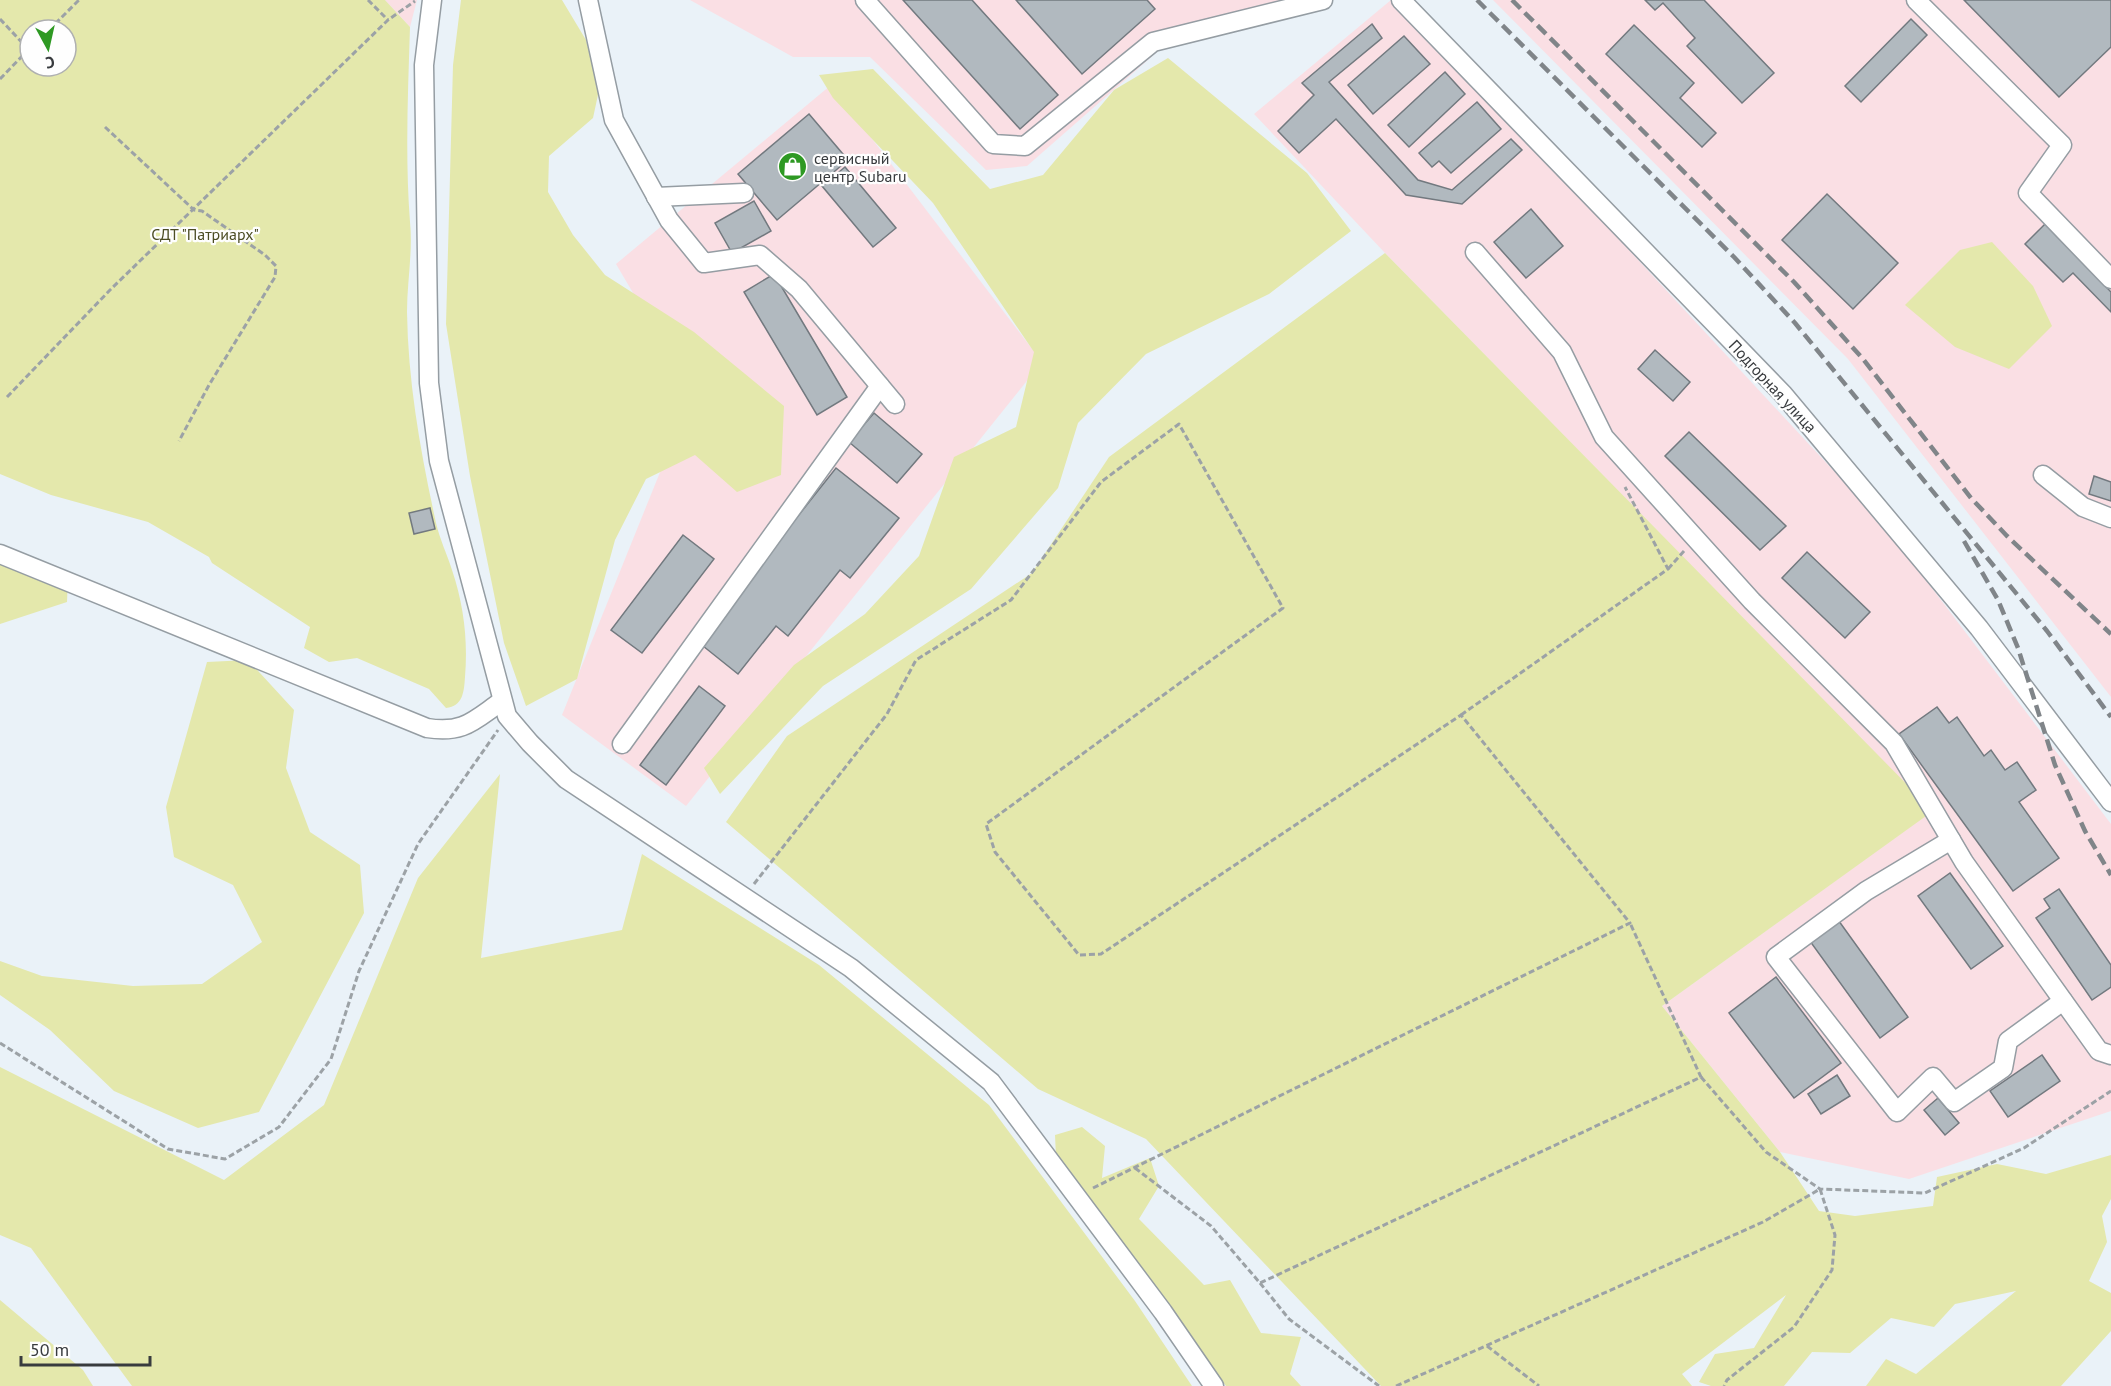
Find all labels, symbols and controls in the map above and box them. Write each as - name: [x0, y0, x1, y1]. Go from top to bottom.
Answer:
- north arrow: [18, 18, 78, 78]
- text: С: [44, 52, 56, 73]
- place label: сервисный центр Subaru: [814, 148, 907, 186]
- shop icon: сервисный центр Subaru: [777, 151, 809, 183]
- park label: СДТ "Патриарх": [151, 224, 259, 244]
- street label: Подгорная улица: [1725, 335, 1821, 437]
- scale bar: [21, 1329, 150, 1367]
- text: 50 m: [30, 1338, 69, 1361]

